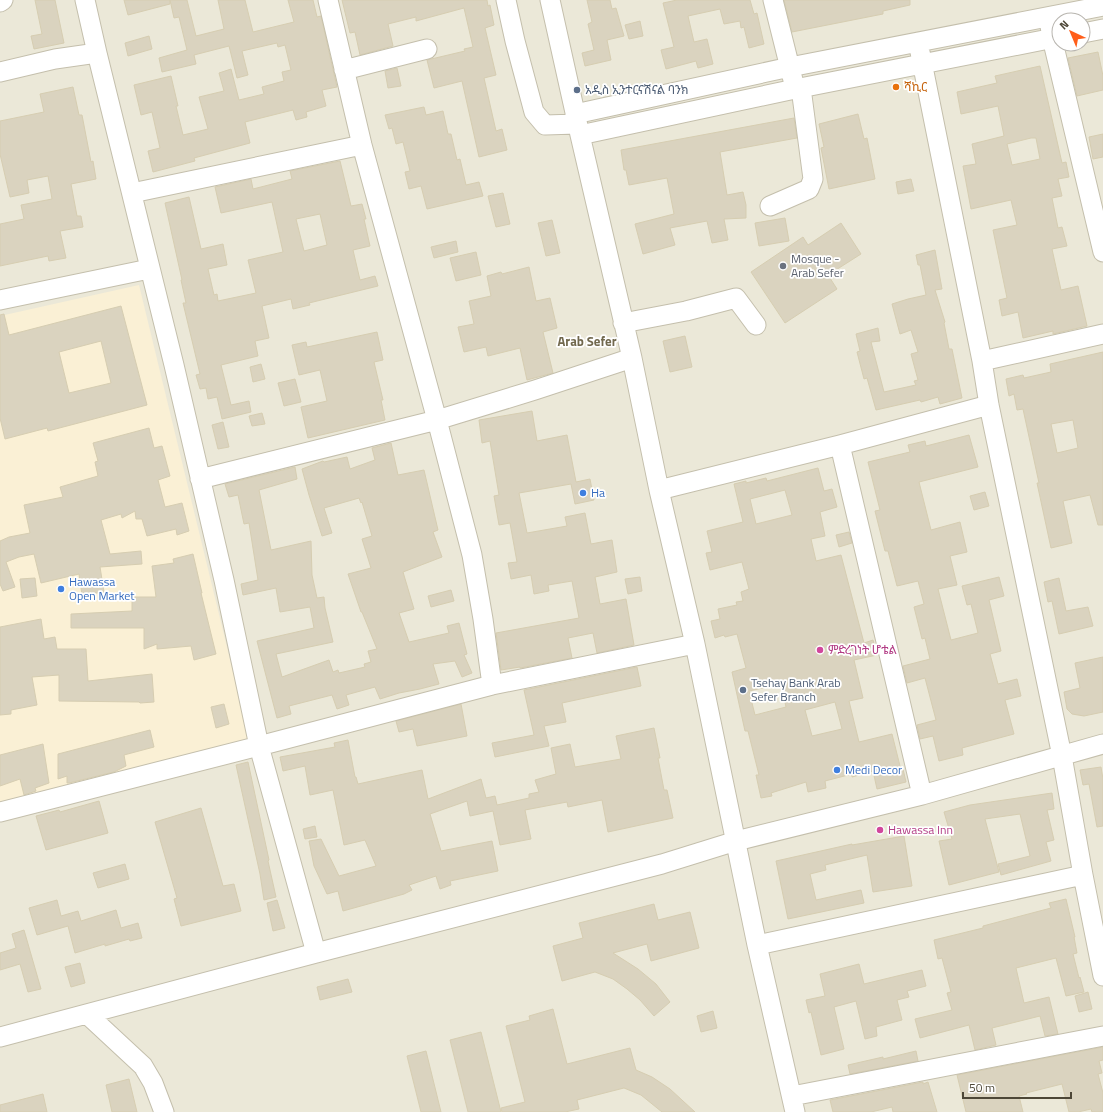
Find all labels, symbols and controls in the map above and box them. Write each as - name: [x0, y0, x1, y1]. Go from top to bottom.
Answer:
- north arrow: [1051, 12, 1091, 52]
- text: N: [1056, 16, 1072, 33]
- place label: ሻኪር: [904, 77, 927, 96]
- place label: አዲስ ኢንተርናሽናል ባንክ: [585, 80, 689, 99]
- marker: ሻኪር: [891, 82, 901, 92]
- marker: አዲስ ኢንተርናሽናል ባንክ: [572, 85, 582, 95]
- place label: Mosque - Arab Sefer: [791, 249, 844, 282]
- marker: Mosque - Arab Sefer: [778, 261, 788, 271]
- district label: Arab Sefer: [558, 331, 617, 351]
- place label: Ha: [591, 483, 605, 502]
- marker: Ha: [578, 488, 588, 498]
- place label: Hawassa Open Market: [69, 572, 135, 605]
- marker: Hawassa Open Market: [56, 584, 66, 594]
- place label: ምድረገነት ሆቴል: [828, 640, 897, 659]
- marker: ምድረገነት ሆቴል: [815, 645, 825, 655]
- place label: Tsehay Bank Arab Sefer Branch: [751, 673, 841, 706]
- marker: Tsehay Bank Arab Sefer Branch: [738, 685, 748, 695]
- place label: Medi Decor: [845, 760, 902, 779]
- marker: Medi Decor: [832, 765, 842, 775]
- place label: Hawassa Inn: [888, 820, 953, 839]
- marker: Hawassa Inn: [875, 825, 885, 835]
- scale bar: [963, 1074, 1071, 1100]
- text: 50 m: [969, 1078, 995, 1097]

